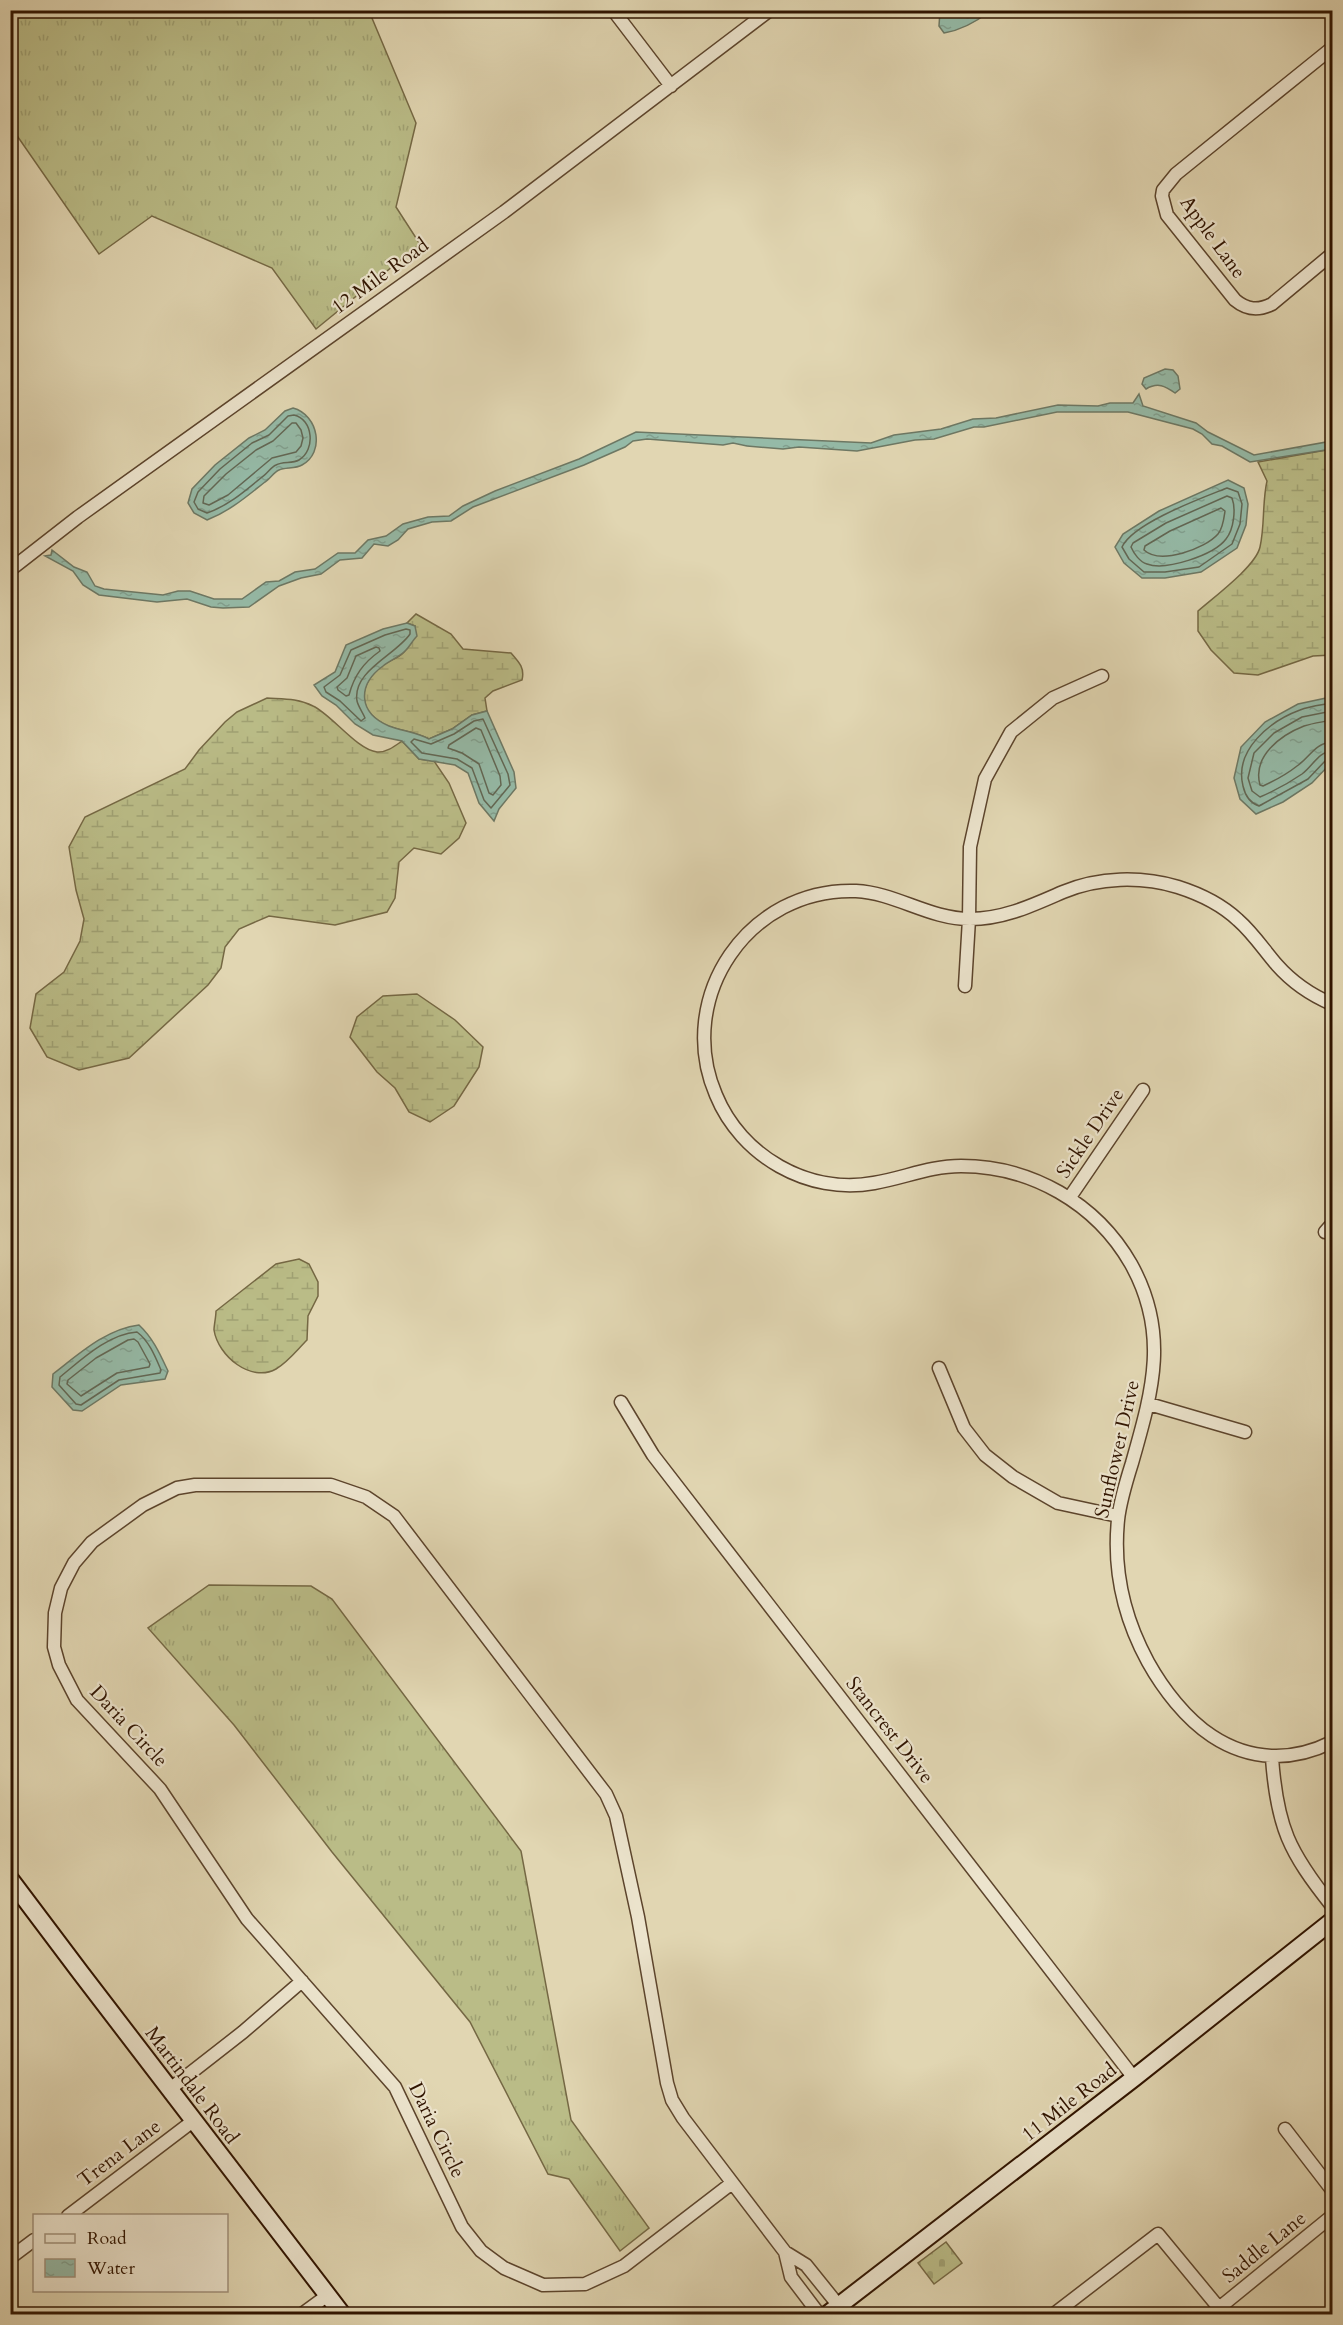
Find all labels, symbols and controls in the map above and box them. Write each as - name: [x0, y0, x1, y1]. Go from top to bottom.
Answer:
- street label: Apple Lane: [1174, 190, 1252, 284]
- street label: 12 Mile Road: [326, 231, 434, 320]
- street label: Sickle Drive: [1050, 1083, 1130, 1183]
- street label: Sunflower Drive: [1088, 1377, 1146, 1521]
- street label: Stancrest Drive: [840, 1671, 940, 1789]
- street label: Daria Circle: [84, 1679, 174, 1773]
- street label: Martindale Road: [139, 2021, 245, 2150]
- street label: 11 Mile Road: [1016, 2056, 1122, 2148]
- street label: Daria Circle: [402, 2078, 472, 2182]
- street label: Trena Lane: [72, 2113, 166, 2193]
- street label: Saddle Lane: [1216, 2205, 1312, 2289]
- legend: [33, 2214, 228, 2292]
- text: Road: [87, 2226, 127, 2251]
- text: Water: [86, 2256, 136, 2281]

